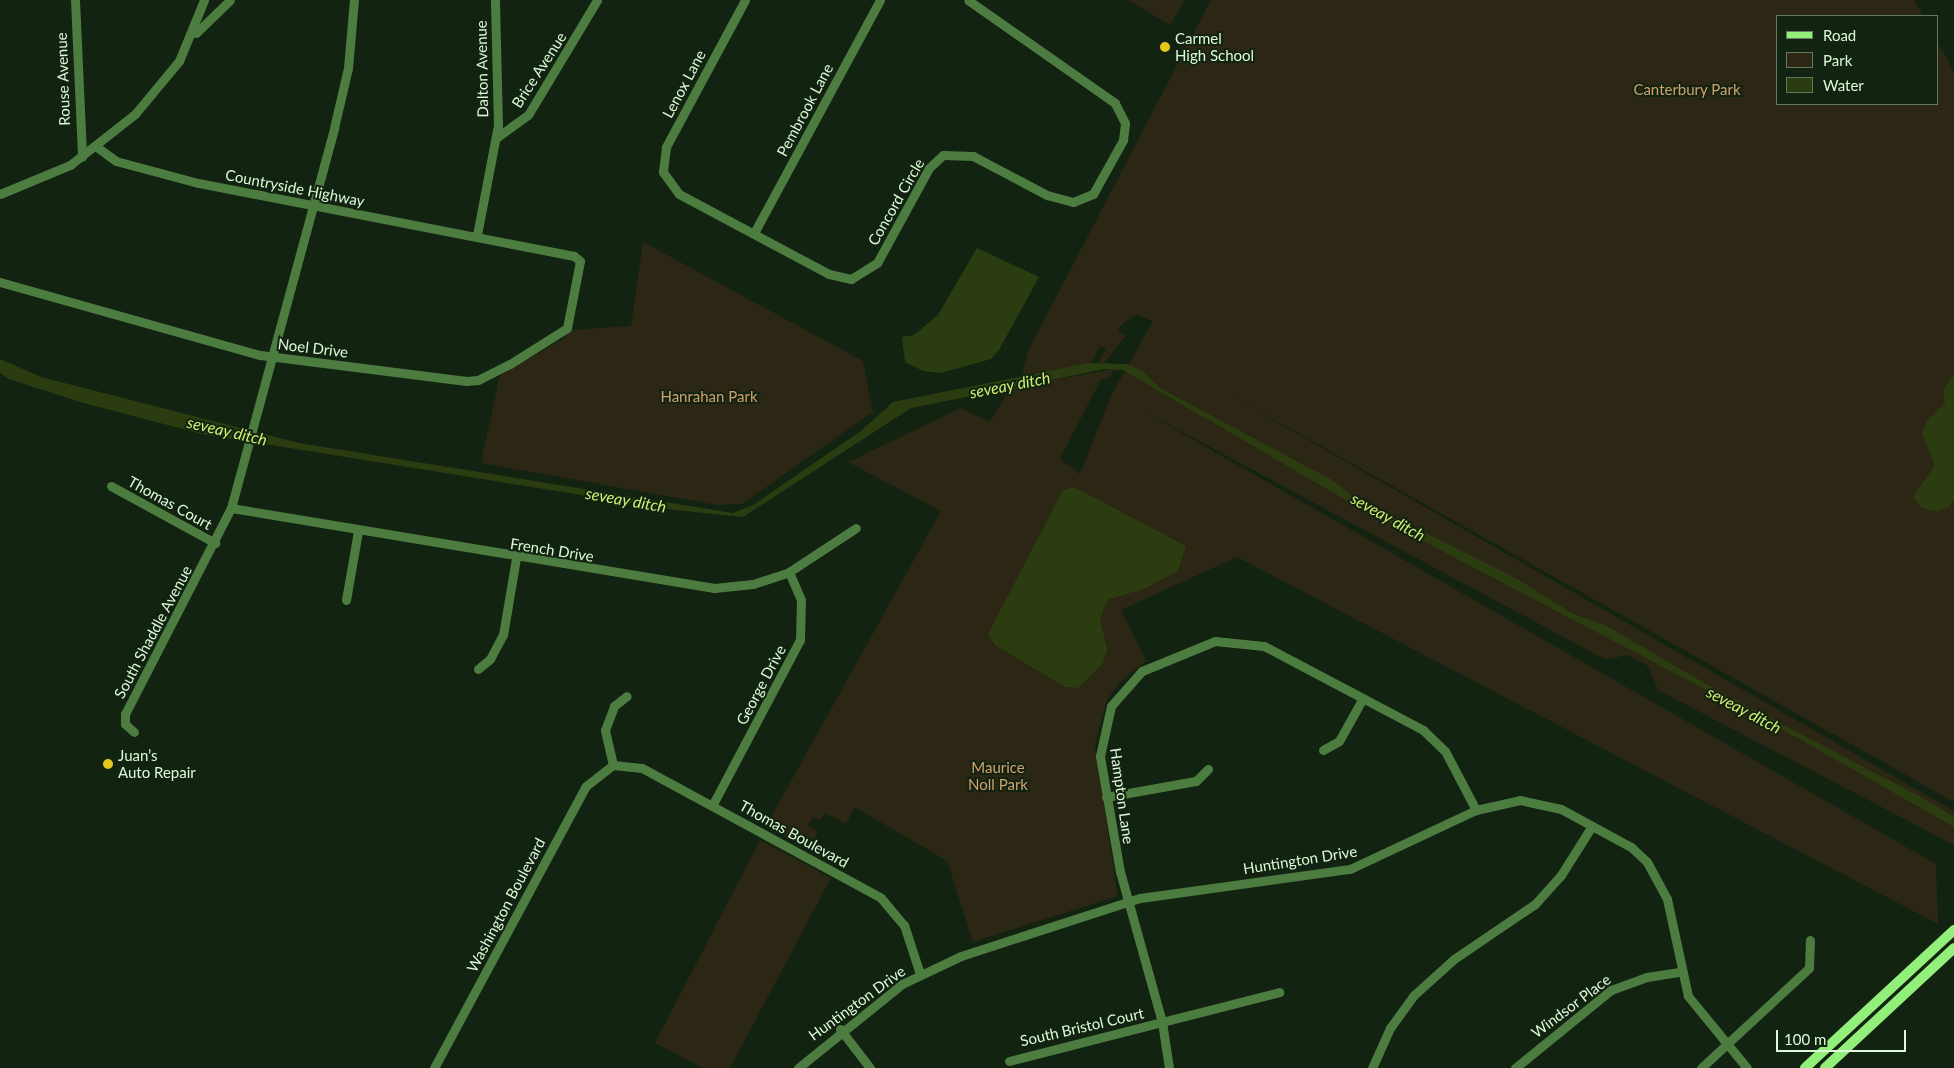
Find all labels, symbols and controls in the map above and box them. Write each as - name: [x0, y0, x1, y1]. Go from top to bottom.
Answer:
- legend: [1776, 15, 1939, 105]
- street label: Dalton Avenue: [472, 20, 492, 118]
- text: Road: [1823, 26, 1856, 44]
- street label: Brice Avenue: [508, 29, 570, 111]
- place label: Carmel High School: [1175, 29, 1254, 64]
- street label: Rouse Avenue: [52, 32, 74, 126]
- marker: Carmel High School: [1159, 41, 1171, 53]
- street label: Lenox Lane: [659, 47, 709, 121]
- text: Park: [1823, 51, 1852, 69]
- street label: Pembrook Lane: [773, 61, 837, 159]
- text: Water: [1823, 76, 1864, 94]
- park label: Canterbury Park: [1633, 81, 1741, 99]
- street label: Concord Circle: [864, 155, 928, 249]
- street label: Countryside Highway: [224, 166, 366, 210]
- street label: Noel Drive: [277, 335, 349, 361]
- water label: seveay ditch: [968, 368, 1052, 402]
- park label: Hanrahan Park: [660, 388, 758, 406]
- water label: seveay ditch: [185, 412, 269, 450]
- street label: Thomas Court: [125, 473, 215, 533]
- water label: seveay ditch: [584, 483, 668, 517]
- water label: seveay ditch: [1347, 489, 1429, 545]
- street label: French Drive: [509, 535, 595, 565]
- street label: South Shaddle Avenue: [110, 562, 196, 702]
- street label: George Drive: [732, 642, 790, 728]
- water label: seveay ditch: [1703, 682, 1785, 738]
- place label: Juan’s Auto Repair: [118, 746, 196, 781]
- street label: Hampton Lane: [1106, 747, 1138, 845]
- marker: Juan’s Auto Repair: [102, 758, 114, 770]
- park label: Maurice Noll Park: [968, 758, 1028, 793]
- street label: Thomas Boulevard: [736, 797, 852, 871]
- street label: Washington Boulevard: [463, 835, 549, 975]
- street label: Huntington Drive: [1242, 842, 1358, 878]
- street label: Huntington Drive: [805, 962, 909, 1044]
- street label: Windsor Place: [1528, 970, 1614, 1042]
- street label: South Bristol Court: [1018, 1004, 1146, 1050]
- scale bar: [1779, 1020, 1909, 1052]
- text: 100 m: [1784, 1030, 1826, 1048]

